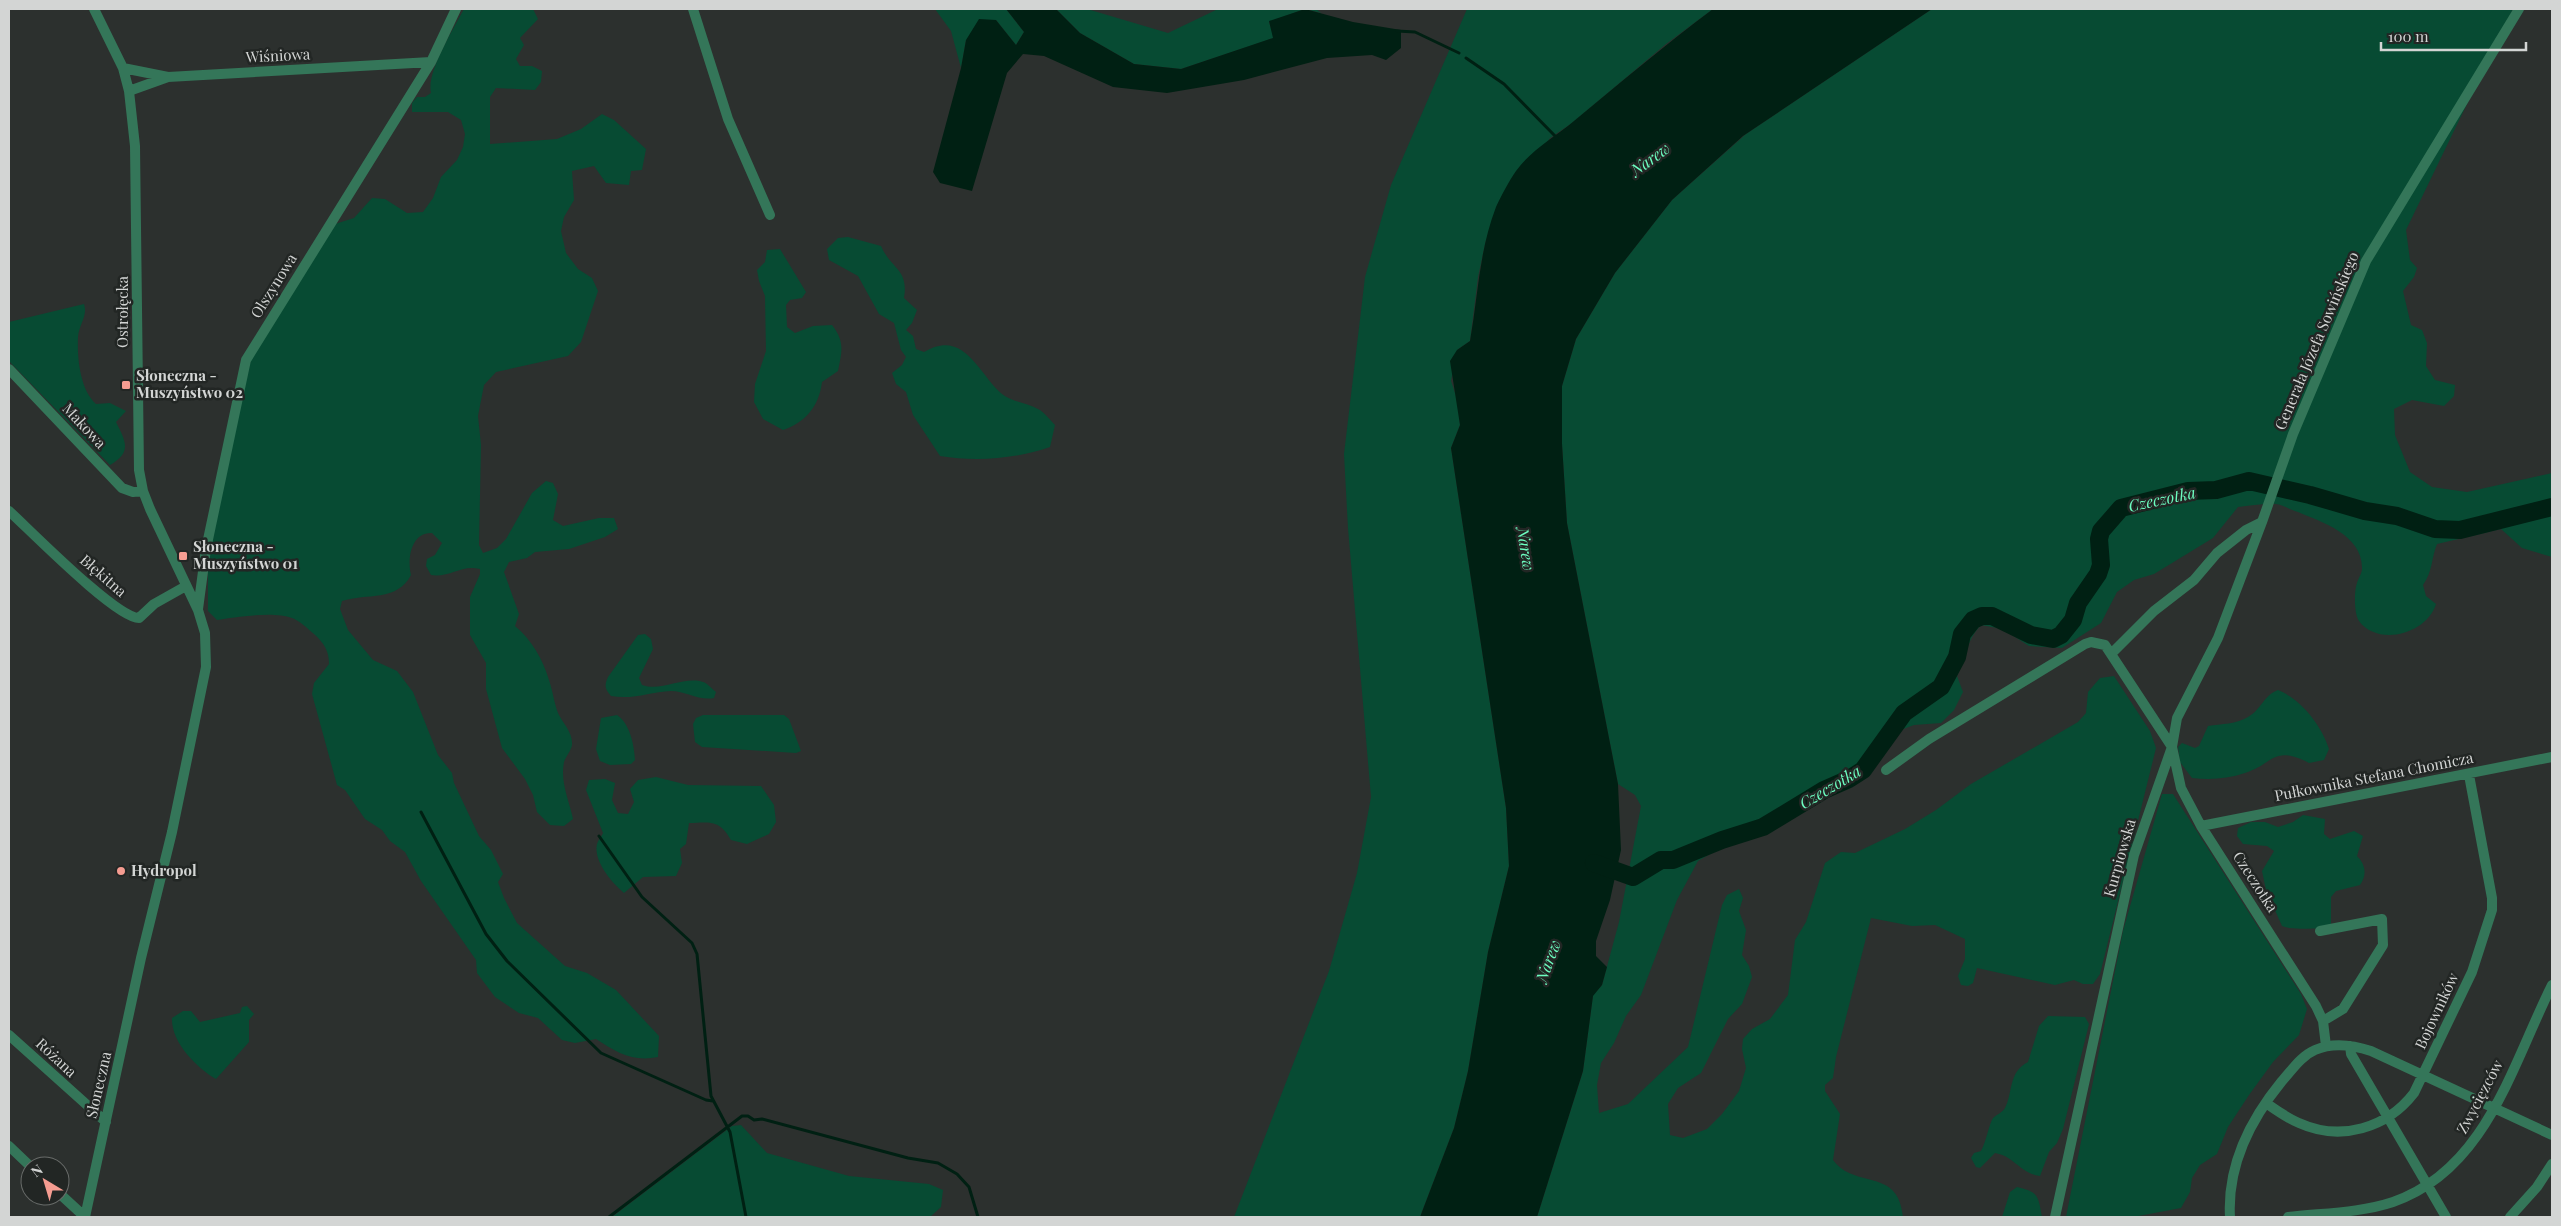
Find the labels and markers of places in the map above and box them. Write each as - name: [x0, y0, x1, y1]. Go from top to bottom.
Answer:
- place label: Słoneczna - Muszyństwo 02: [136, 365, 243, 402]
- marker: Słoneczna - Muszyństwo 02: [120, 379, 132, 391]
- place label: Słoneczna - Muszyństwo 01: [193, 536, 298, 573]
- marker: Słoneczna - Muszyństwo 01: [177, 550, 189, 562]
- place label: Hydropol: [131, 860, 197, 880]
- marker: Hydropol: [115, 865, 127, 877]

